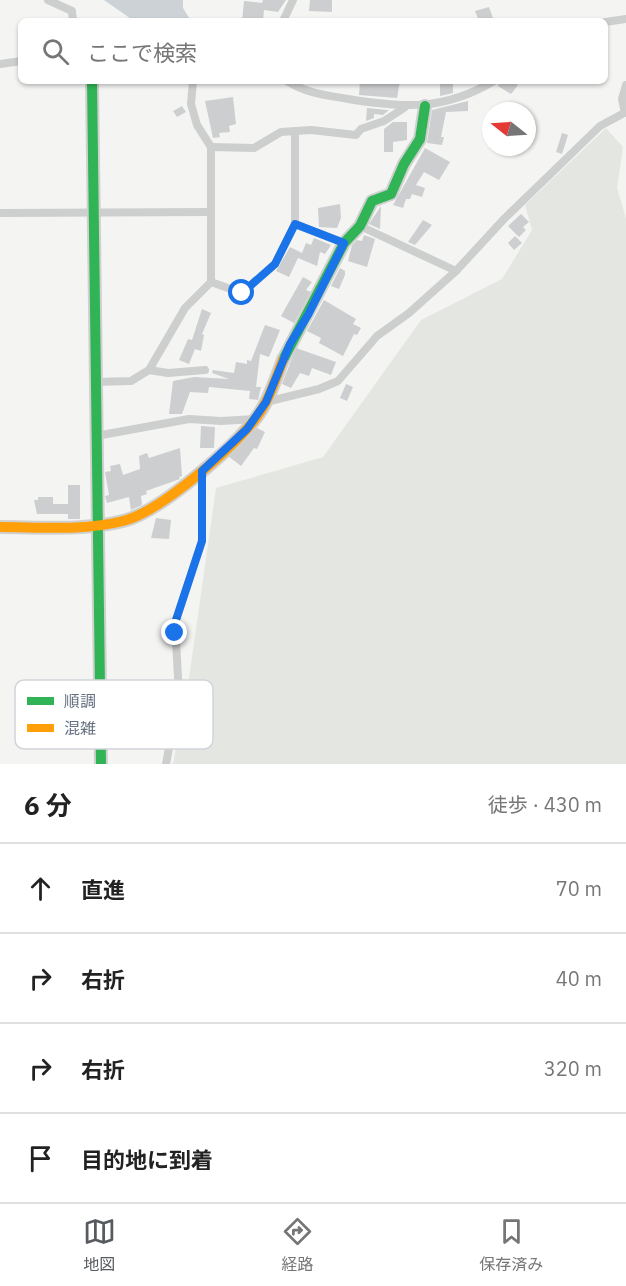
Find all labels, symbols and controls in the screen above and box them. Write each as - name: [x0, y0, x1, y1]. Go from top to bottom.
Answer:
- search box: [18, 18, 608, 84]
- icon: search: [39, 35, 72, 68]
- text: ここで検索: [87, 38, 197, 67]
- north arrow: [482, 102, 536, 156]
- route start: [228, 279, 254, 305]
- route end: [161, 619, 187, 645]
- legend: [15, 680, 213, 749]
- text: 順調: [64, 691, 96, 711]
- text: 混雑: [64, 718, 96, 738]
- text: 6 分: [24, 788, 72, 822]
- text: 徒歩 · 430 m: [488, 791, 602, 818]
- icon: ahead: [24, 872, 57, 905]
- text: 直進: [81, 875, 125, 904]
- text: 70 m: [556, 875, 602, 902]
- icon: right: [24, 962, 57, 995]
- text: 右折: [81, 965, 125, 994]
- text: 40 m: [556, 965, 602, 992]
- icon: right: [24, 1052, 57, 1085]
- text: 右折: [81, 1055, 125, 1084]
- text: 320 m: [544, 1055, 602, 1082]
- icon: arrive: [24, 1142, 57, 1175]
- text: 目的地に到着: [81, 1145, 213, 1174]
- tab: 地図: [83, 1215, 116, 1275]
- tab: 経路: [281, 1215, 314, 1275]
- tab: 保存済み: [479, 1215, 543, 1275]

